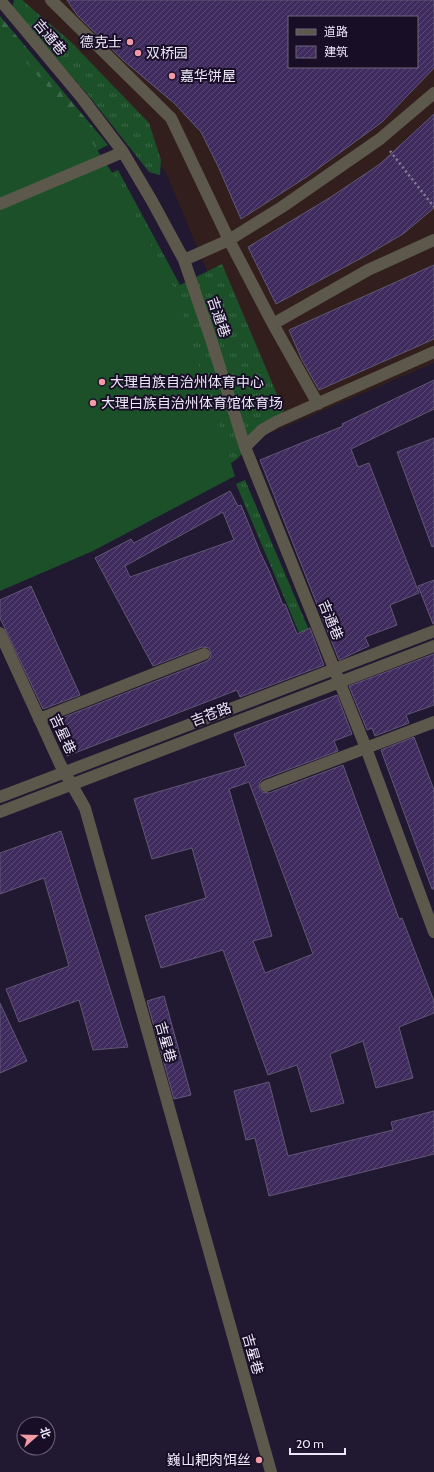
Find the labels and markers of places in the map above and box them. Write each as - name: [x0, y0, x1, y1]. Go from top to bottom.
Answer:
- place label: 德克士: [80, 33, 122, 51]
- marker: 德克士: [125, 37, 135, 47]
- place label: 双桥园: [146, 44, 188, 62]
- marker: 双桥园: [133, 48, 143, 58]
- place label: 嘉华饼屋: [180, 67, 236, 85]
- marker: 嘉华饼屋: [167, 71, 177, 81]
- place label: 大理自族自治州体育中心: [110, 373, 264, 391]
- marker: 大理自族自治州体育中心: [97, 377, 107, 387]
- place label: 大理白族自治州体育馆体育场: [101, 394, 283, 412]
- marker: 大理白族自治州体育馆体育场: [88, 398, 98, 408]
- place label: 巍山耙肉饵丝: [167, 1451, 251, 1469]
- marker: 巍山耙肉饵丝: [254, 1455, 264, 1465]

